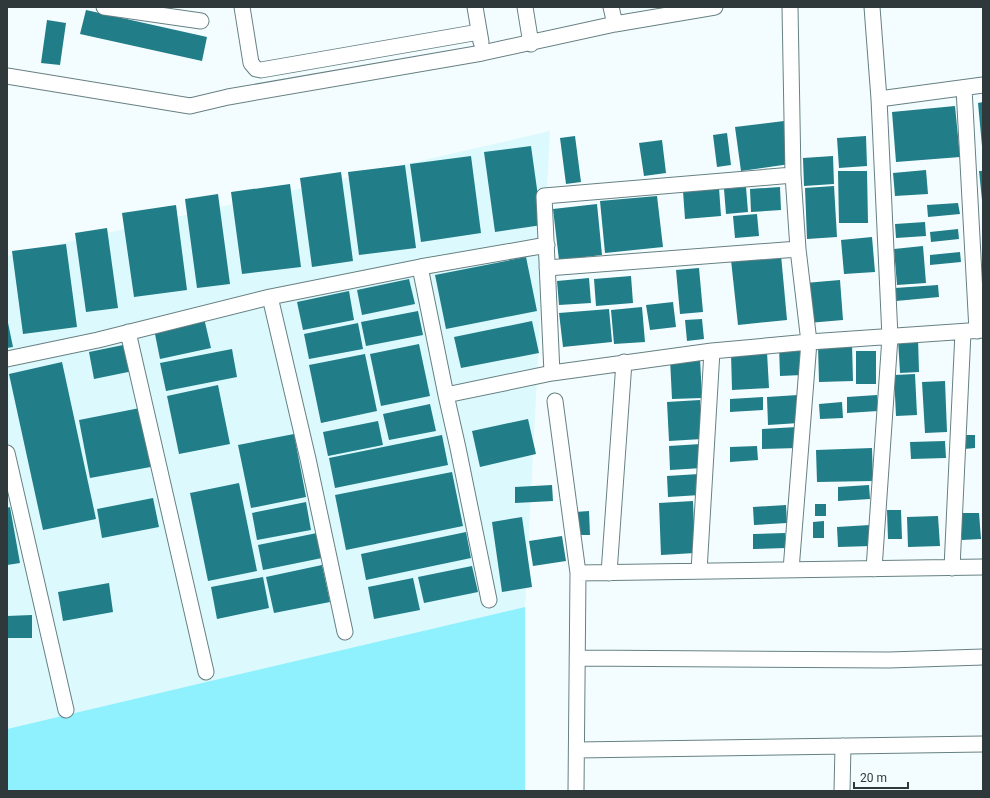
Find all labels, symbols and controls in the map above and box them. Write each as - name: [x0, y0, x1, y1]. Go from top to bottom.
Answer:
- scale bar: [854, 764, 908, 790]
- text: 20 m: [860, 771, 887, 785]

